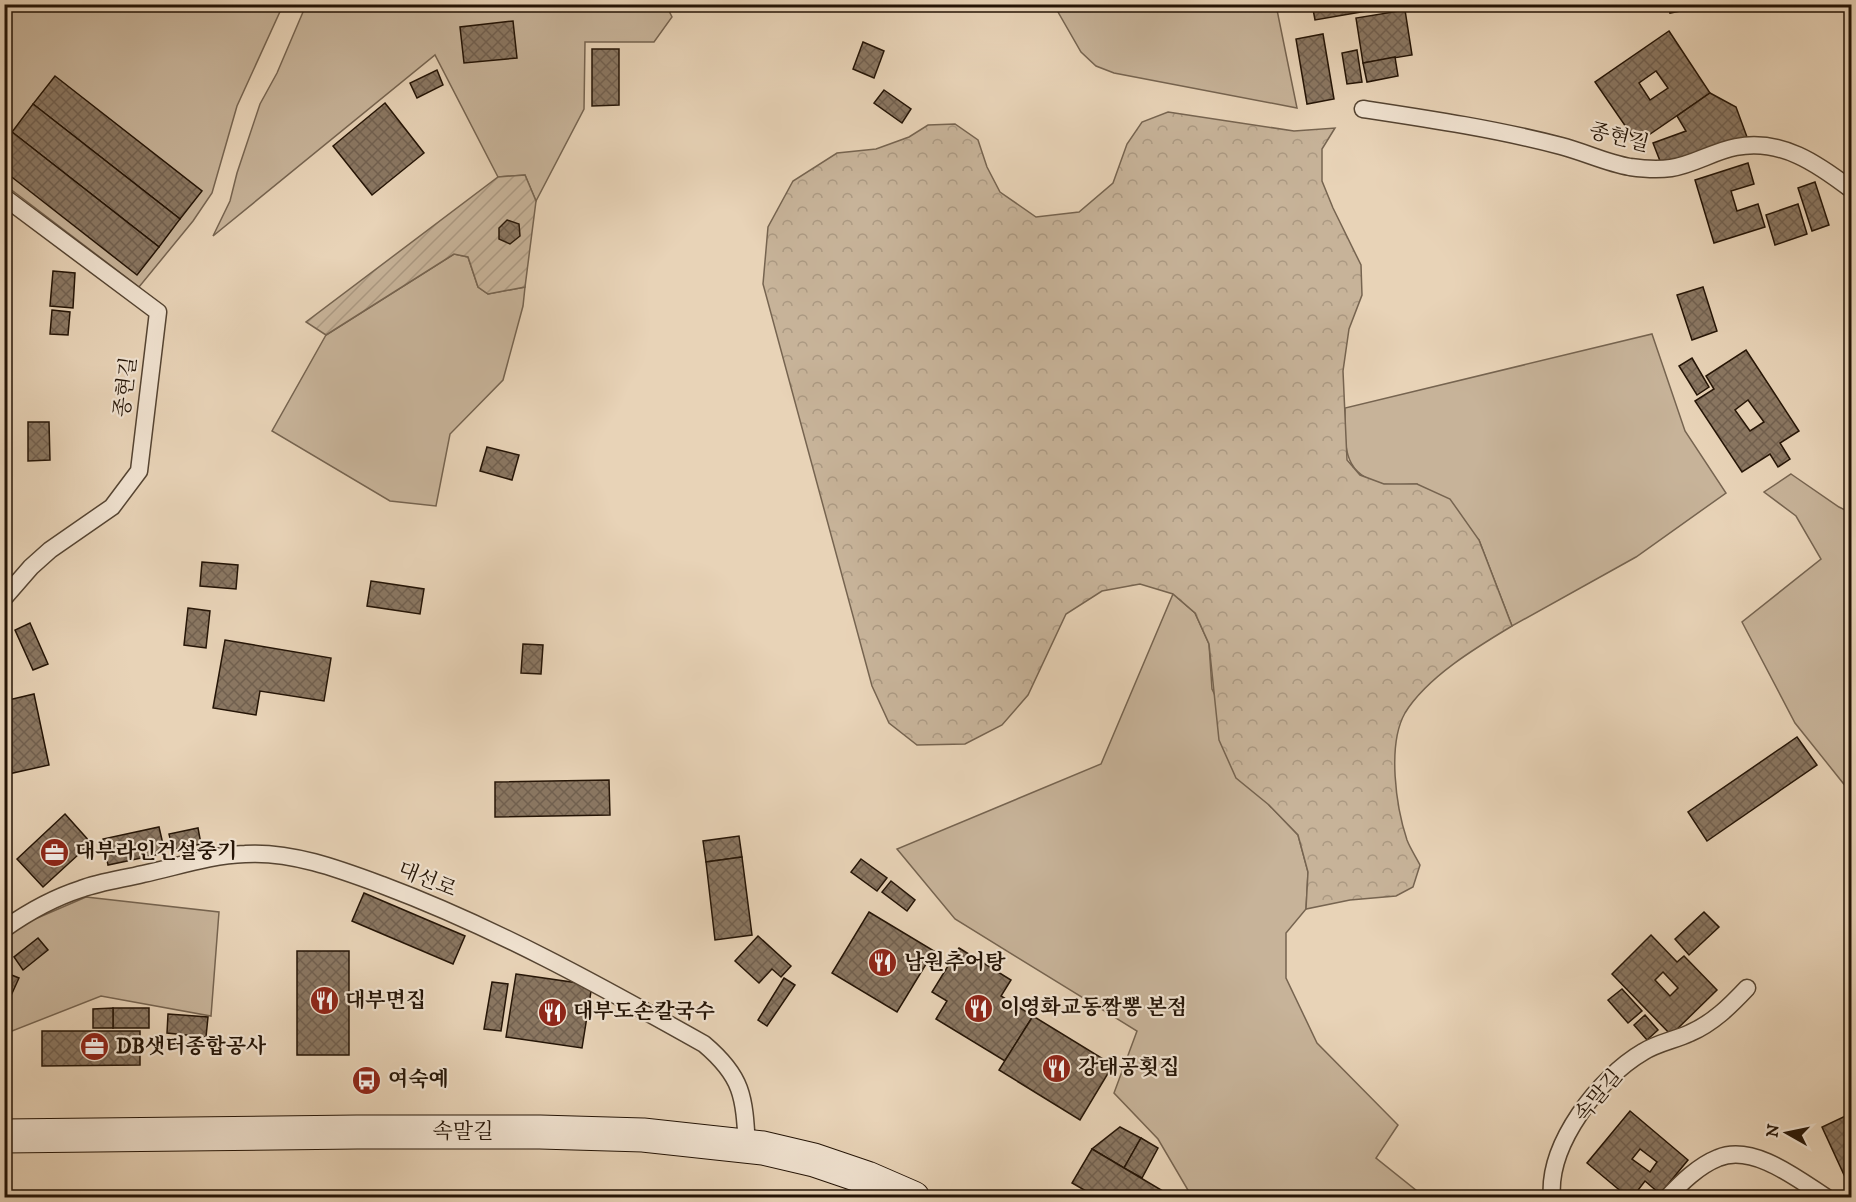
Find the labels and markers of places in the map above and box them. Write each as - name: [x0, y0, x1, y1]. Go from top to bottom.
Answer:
- office icon: 대부라인건설중기: [38, 836, 70, 868]
- place label: 대부라인건설중기: [75, 839, 237, 865]
- restaurant icon: 남원추어탕: [867, 947, 899, 979]
- place label: 남원추어탕: [904, 950, 1006, 976]
- restaurant icon: 대부면집: [308, 985, 340, 1017]
- place label: 대부면집: [345, 988, 426, 1014]
- restaurant icon: 이영화교동짬뽕 본점: [963, 992, 995, 1024]
- place label: 이영화교동짬뽕 본점: [1000, 995, 1187, 1021]
- restaurant icon: 대부도손칼국수: [536, 996, 568, 1028]
- place label: 대부도손칼국수: [573, 999, 715, 1025]
- office icon: DB샛터종합공사: [79, 1031, 111, 1063]
- place label: DB샛터종합공사: [116, 1034, 267, 1060]
- restaurant icon: 강태공횟집: [1041, 1052, 1073, 1084]
- place label: 강태공횟집: [1078, 1055, 1179, 1081]
- bus stop icon: 여숙예: [351, 1064, 383, 1096]
- place label: 여숙예: [388, 1067, 449, 1093]

